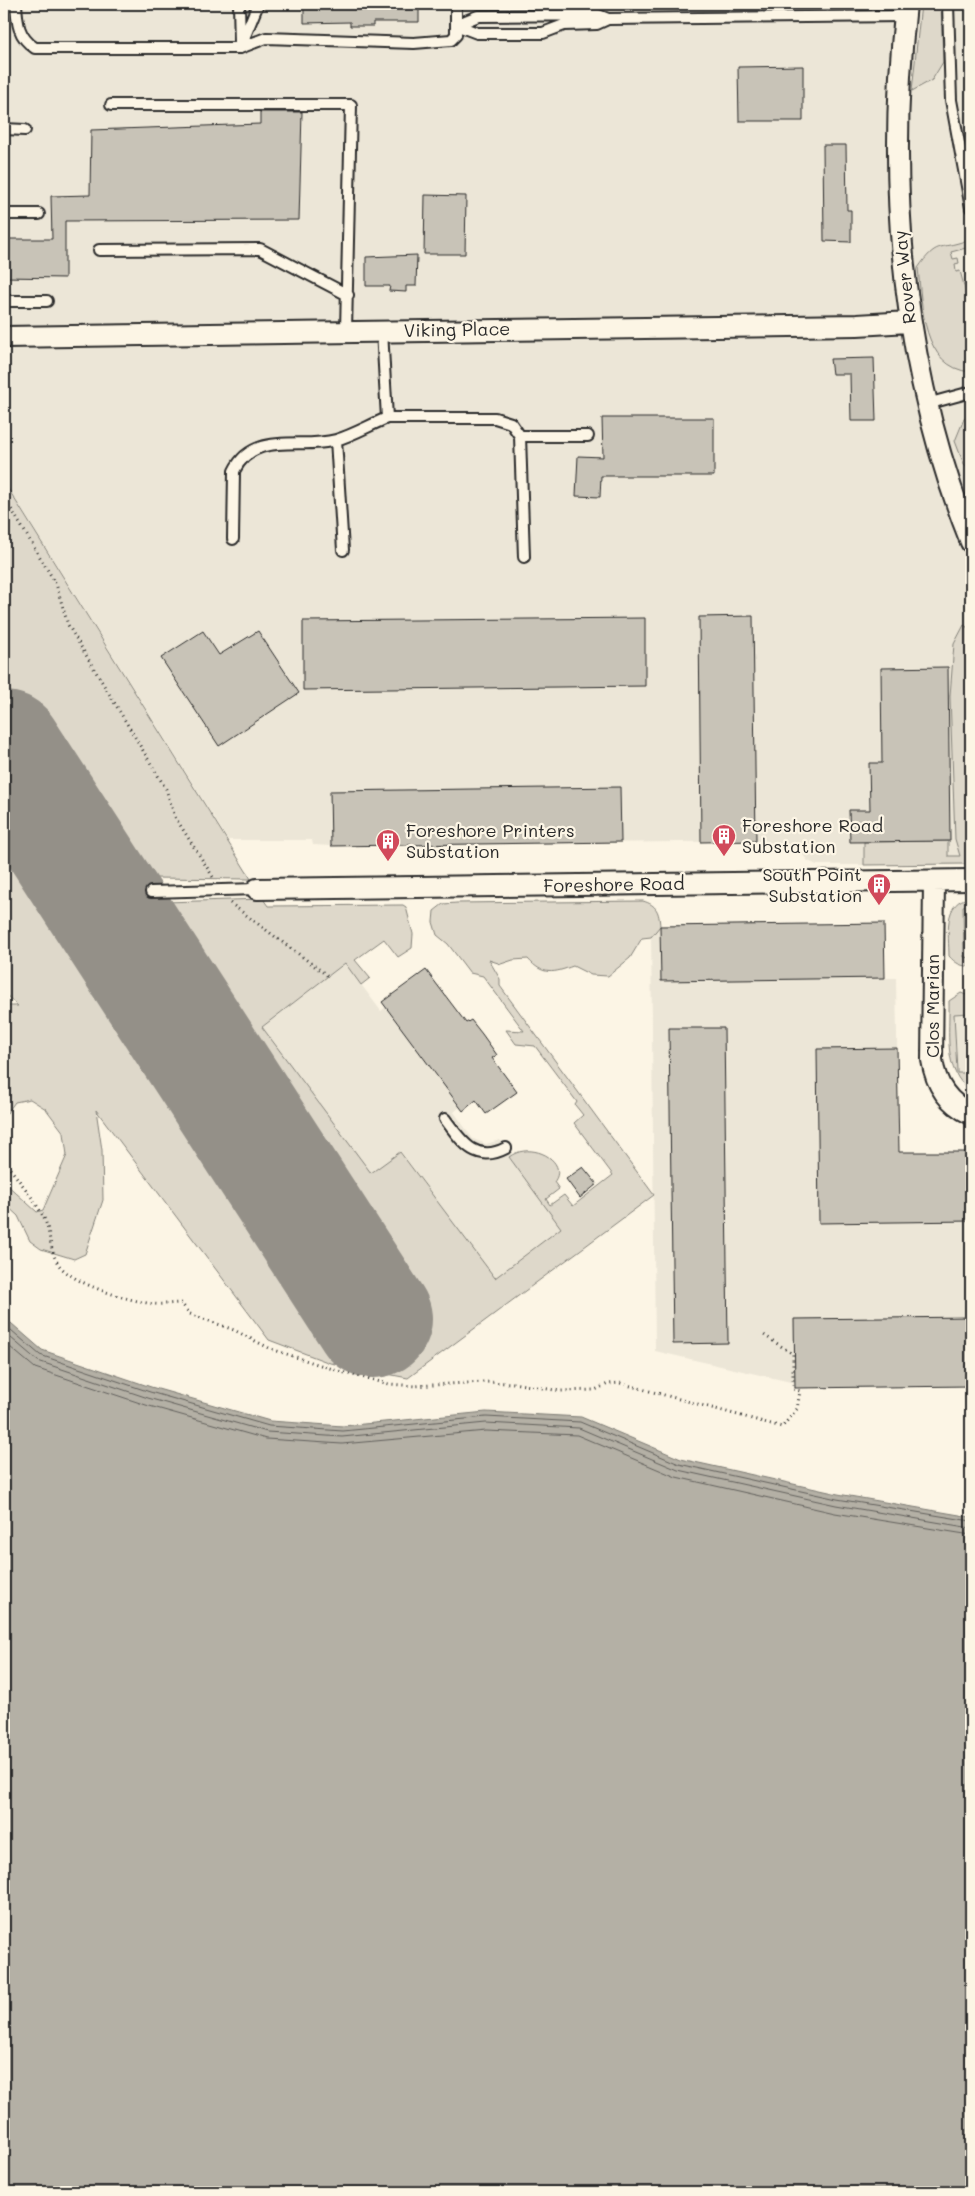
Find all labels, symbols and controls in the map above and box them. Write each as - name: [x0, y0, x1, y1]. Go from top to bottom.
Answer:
- street label: Rover Way: [887, 229, 921, 325]
- street label: Viking Place: [403, 316, 511, 342]
- place label: Foreshore Road Substation: [742, 813, 883, 858]
- place label: Foreshore Printers Substation: [406, 818, 575, 863]
- building icon: Foreshore Road Substation: [711, 823, 737, 857]
- building icon: Foreshore Printers Substation: [375, 828, 401, 862]
- place label: South Point Substation: [762, 862, 862, 907]
- street label: Foreshore Road: [543, 871, 685, 897]
- building icon: South Point Substation: [866, 872, 892, 906]
- street label: Clos Marian: [920, 954, 944, 1058]

